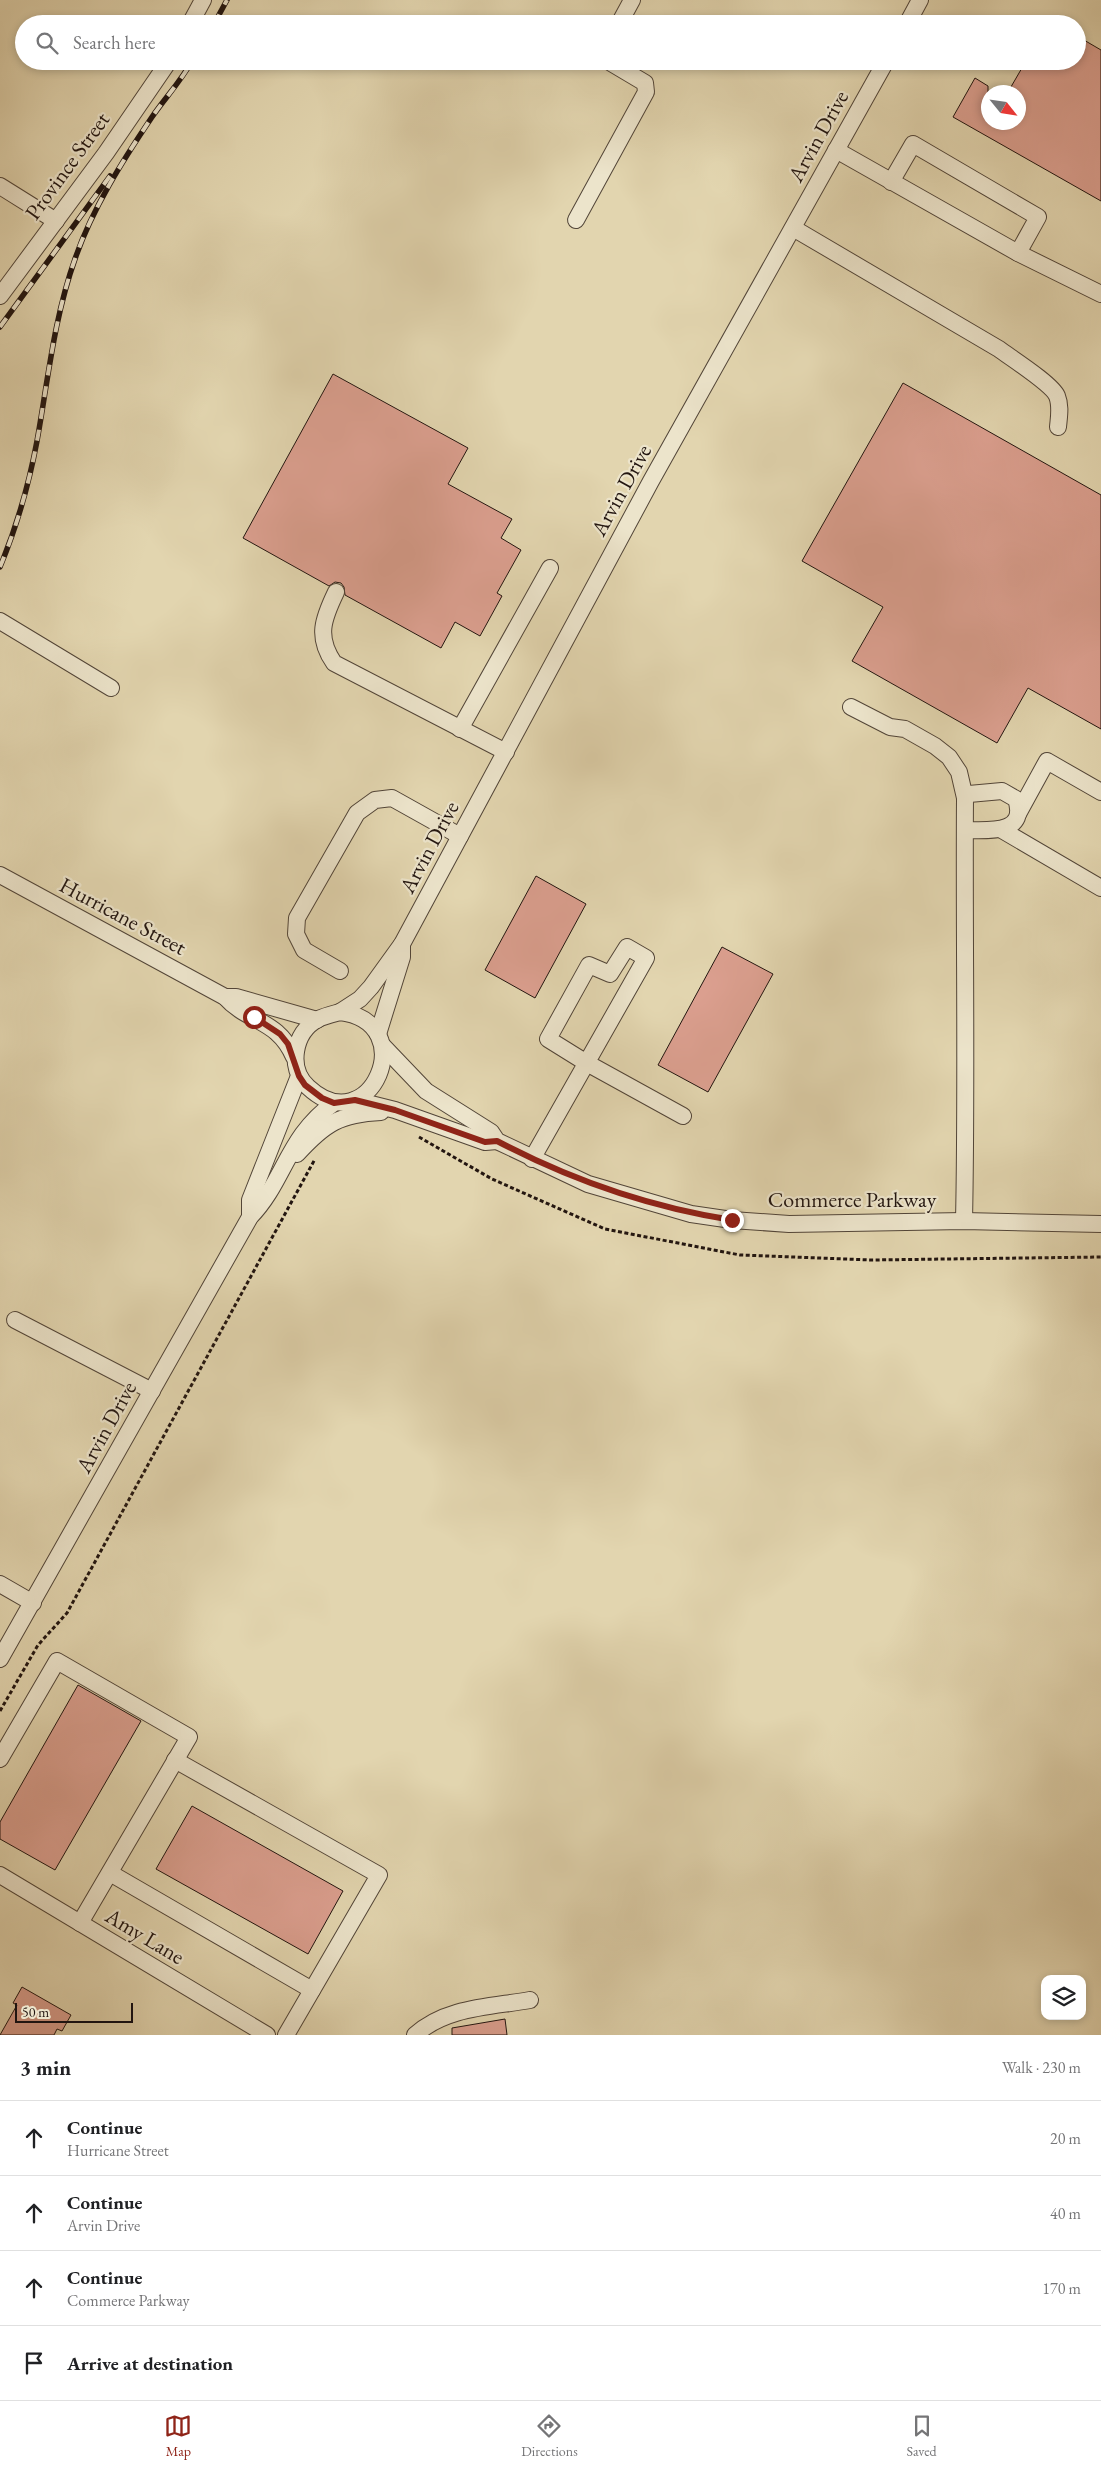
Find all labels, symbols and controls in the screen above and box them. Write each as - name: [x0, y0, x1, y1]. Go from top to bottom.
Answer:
- search box: [15, 15, 1086, 70]
- icon: search: [33, 29, 61, 57]
- text: Search here: [73, 30, 155, 55]
- street label: Arvin Drive: [780, 85, 855, 188]
- north arrow: [981, 85, 1026, 130]
- street label: Province Street: [18, 106, 116, 226]
- street label: Arvin Drive: [583, 439, 658, 542]
- street label: Arvin Drive: [392, 795, 466, 899]
- street label: Hurricane Street: [54, 870, 192, 962]
- route start: [243, 1006, 266, 1029]
- street label: Commerce Parkway: [768, 1185, 937, 1214]
- route end: [721, 1209, 744, 1232]
- street label: Arvin Drive: [68, 1376, 143, 1479]
- street label: Amy Lane: [99, 1901, 190, 1971]
- map controls: [1041, 1975, 1086, 2020]
- button: layers: [1041, 1975, 1086, 2020]
- scale bar: [15, 2000, 132, 2023]
- text: 50 m: [22, 2003, 49, 2021]
- text: 3 min: [20, 2054, 71, 2081]
- text: Walk · 230 m: [1002, 2057, 1081, 2078]
- text: Continue: [67, 2115, 142, 2140]
- icon: ahead: [20, 2124, 48, 2152]
- text: 20 m: [1050, 2128, 1081, 2149]
- text: Hurricane Street: [67, 2140, 169, 2161]
- text: Continue: [67, 2190, 142, 2215]
- icon: ahead: [20, 2199, 48, 2227]
- text: 40 m: [1050, 2203, 1081, 2224]
- text: Arvin Drive: [67, 2215, 140, 2236]
- text: Continue: [67, 2265, 142, 2290]
- icon: ahead: [20, 2274, 48, 2302]
- text: 170 m: [1042, 2278, 1081, 2299]
- text: Commerce Parkway: [67, 2290, 190, 2311]
- icon: arrive: [20, 2349, 48, 2377]
- text: Arrive at destination: [67, 2351, 233, 2376]
- tab: Map: [164, 2412, 192, 2460]
- tab: Directions: [521, 2412, 578, 2460]
- tab: Saved: [907, 2412, 937, 2460]

